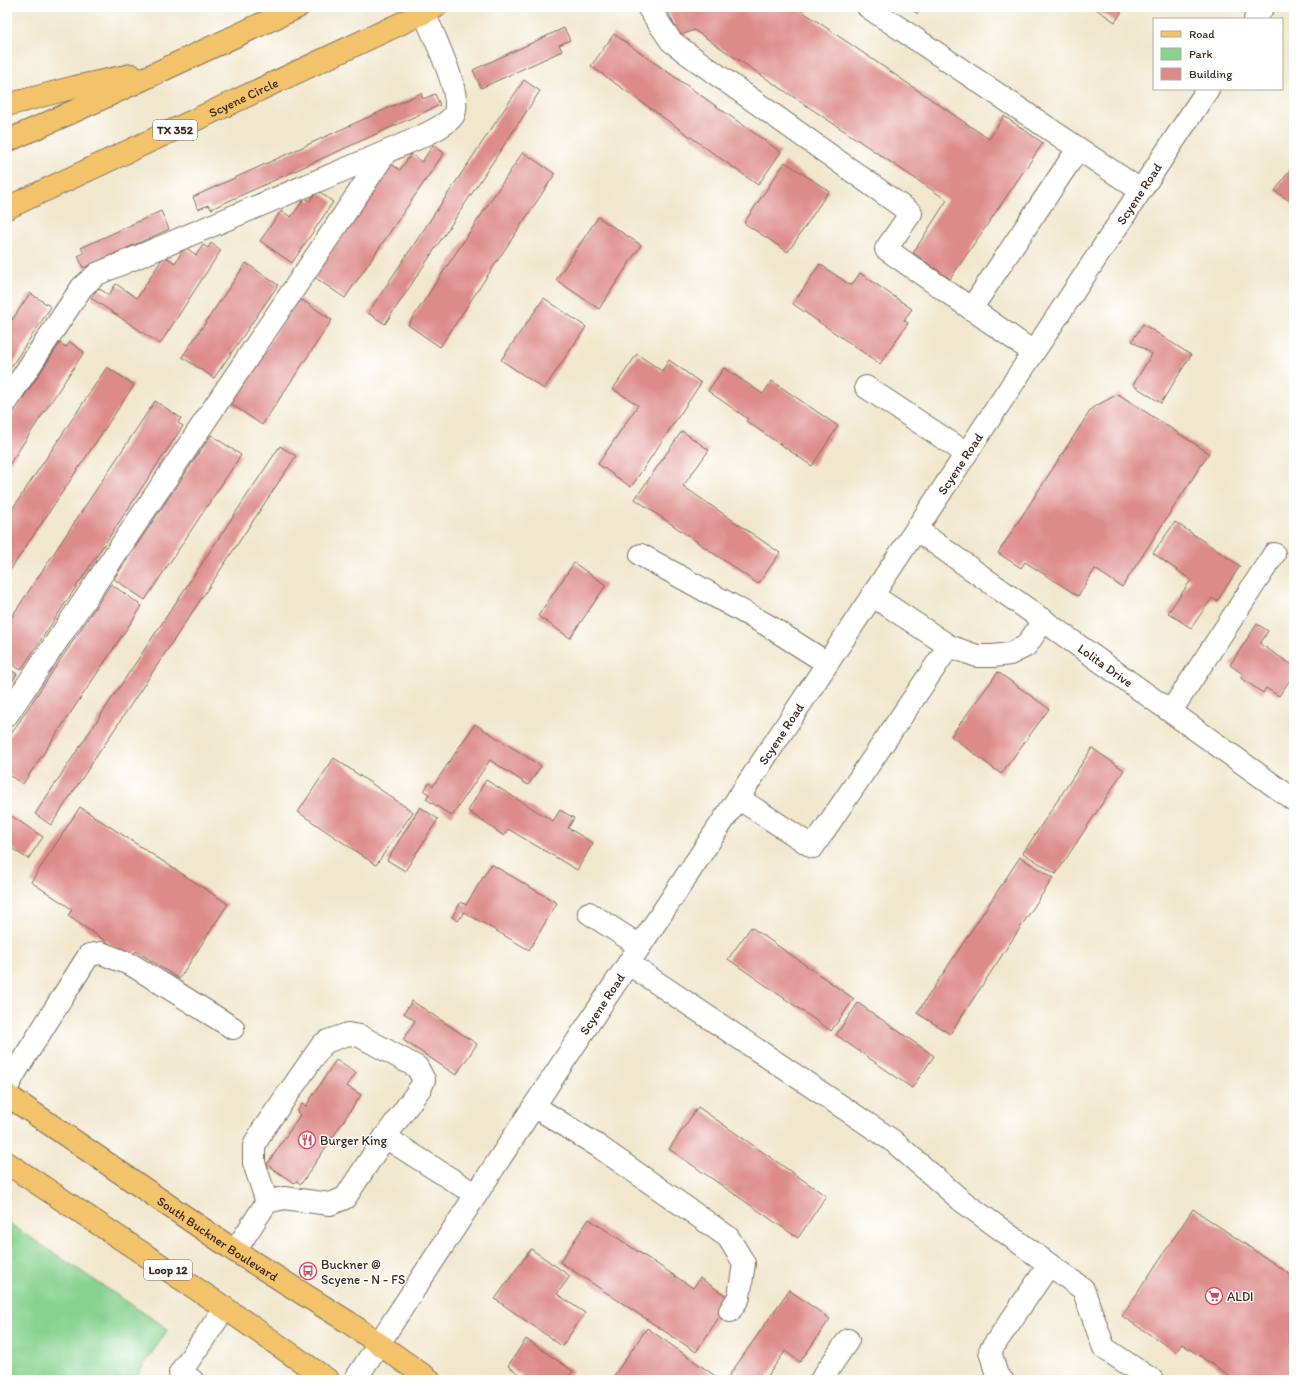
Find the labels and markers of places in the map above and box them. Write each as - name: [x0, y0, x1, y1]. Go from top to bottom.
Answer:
- restaurant icon: Burger King: [297, 1130, 317, 1150]
- place label: Burger King: [320, 1133, 388, 1148]
- place label: Buckner @ Scyene - N - FS: [321, 1257, 405, 1287]
- bus stop icon: Buckner @ Scyene - N - FS: [298, 1261, 318, 1281]
- supermarket icon: ALDI: [1204, 1286, 1224, 1306]
- place label: ALDI: [1227, 1289, 1254, 1304]

